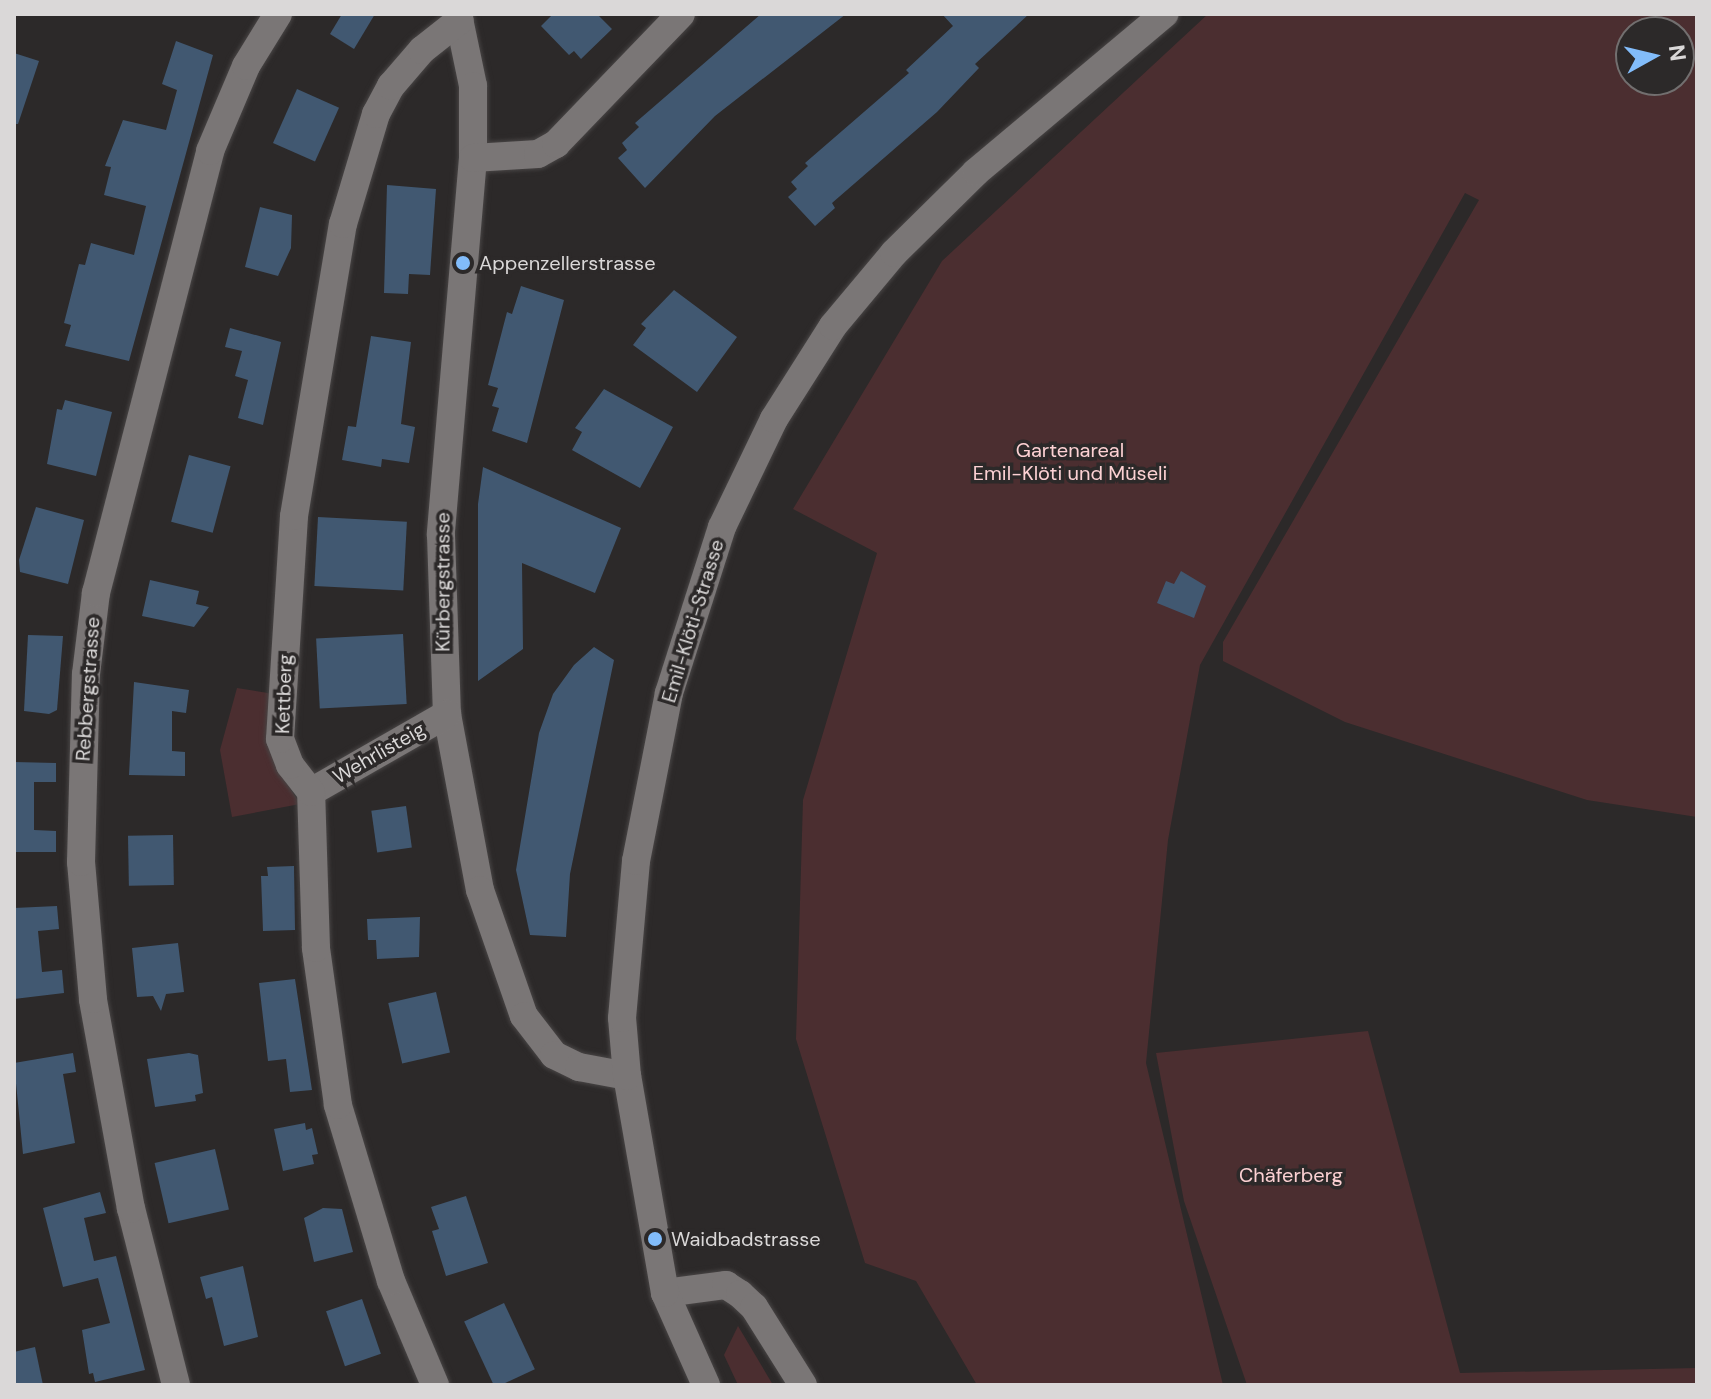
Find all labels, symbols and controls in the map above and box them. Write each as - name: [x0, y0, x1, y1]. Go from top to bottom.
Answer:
- north arrow: [1615, 16, 1695, 96]
- text: N: [1662, 43, 1693, 63]
- place label: Appenzellerstrasse: [479, 251, 656, 275]
- marker: Appenzellerstrasse: [454, 254, 472, 272]
- park label: Gartenareal Emil-Klöti und Müseli: [973, 438, 1167, 485]
- street label: Kürbergstrasse: [431, 512, 455, 652]
- street label: Emil-Klöti-Strasse: [657, 536, 729, 706]
- street label: Rebbergstrasse: [71, 616, 105, 762]
- street label: Kettberg: [271, 654, 297, 734]
- street label: Wehrlisteig: [329, 717, 429, 789]
- park label: Chäferberg: [1239, 1163, 1343, 1187]
- place label: Waidbadstrasse: [671, 1227, 821, 1251]
- marker: Waidbadstrasse: [646, 1230, 664, 1248]

